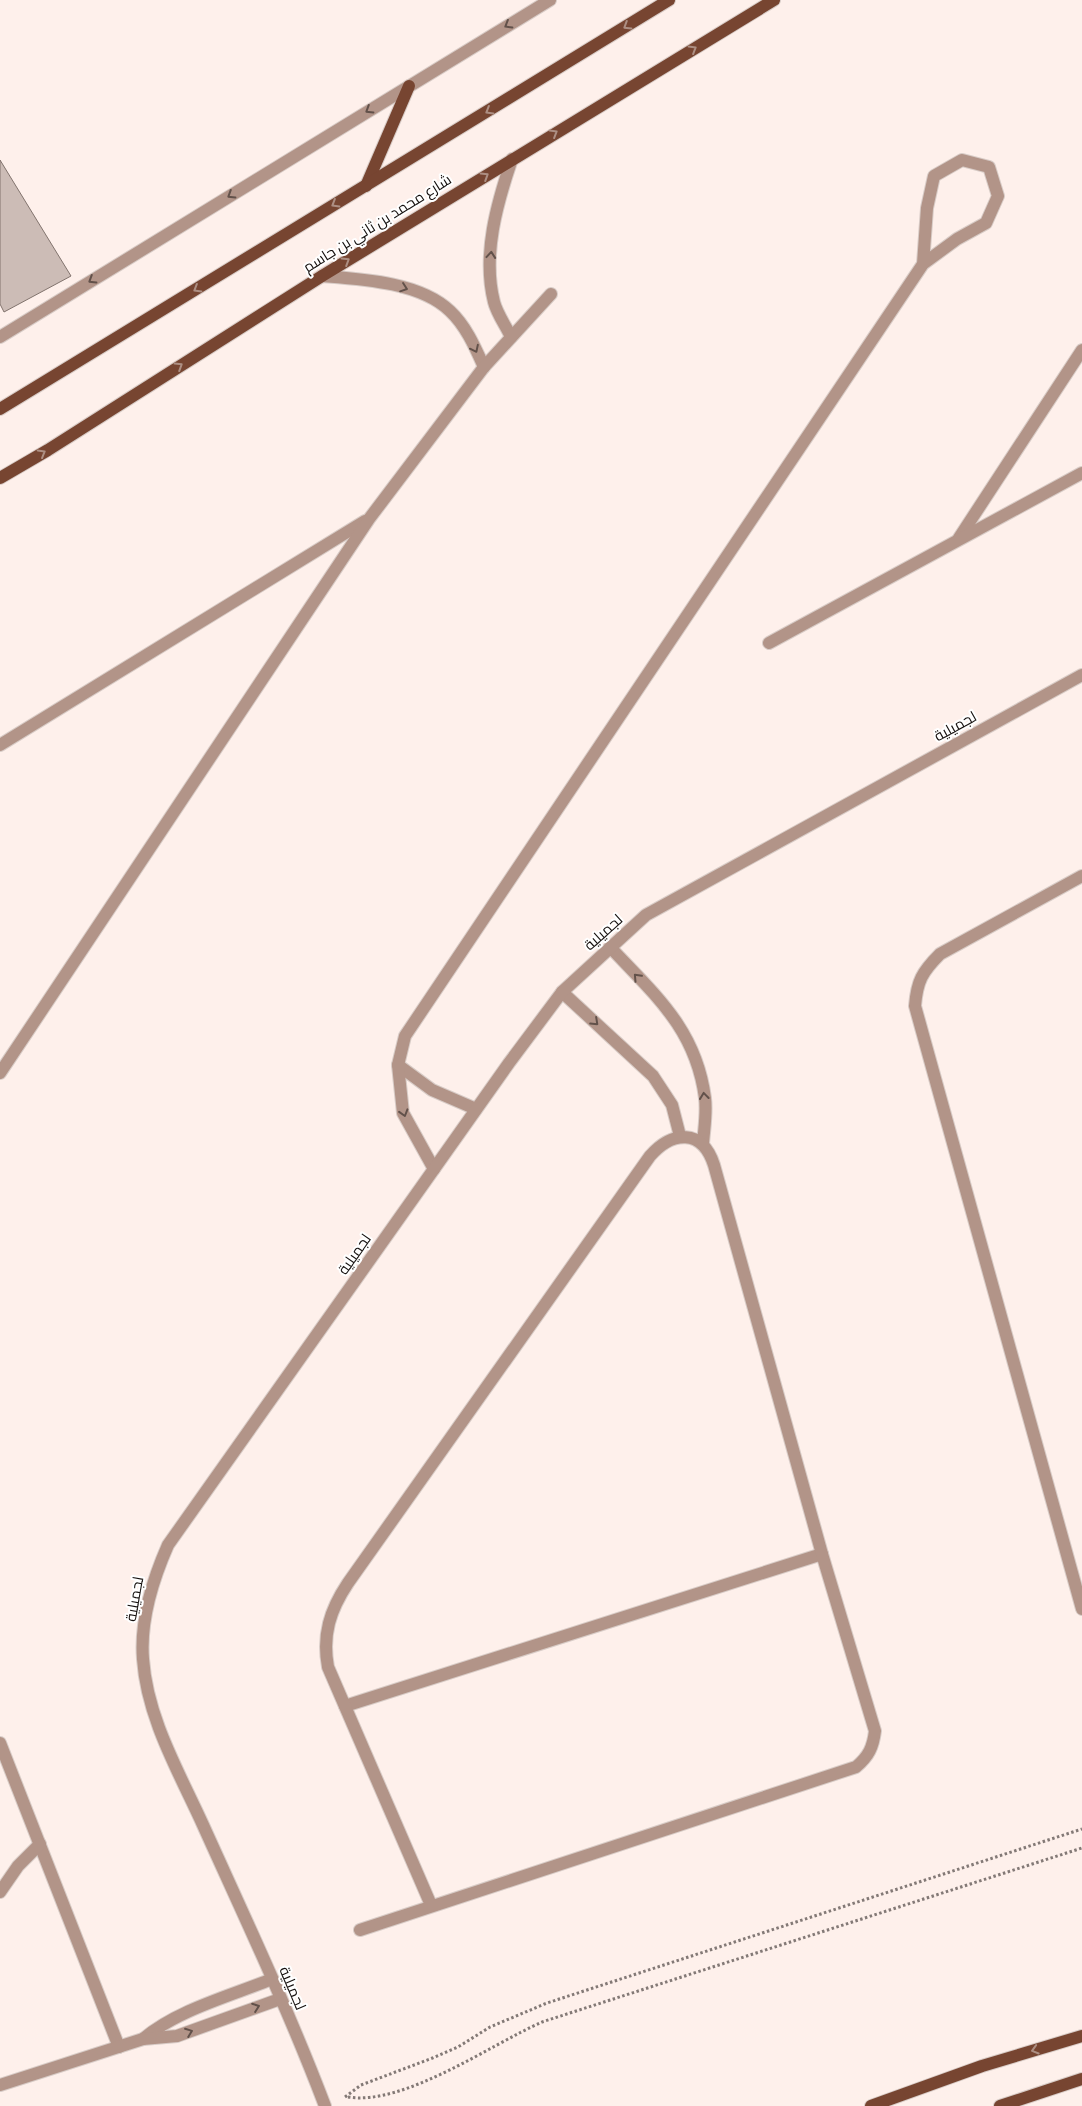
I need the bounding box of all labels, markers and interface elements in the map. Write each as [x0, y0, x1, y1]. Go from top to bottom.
one-way arrow [505, 19, 514, 29]
one-way arrow [624, 19, 633, 29]
one-way arrow [688, 46, 697, 56]
one-way arrow [366, 104, 375, 114]
one-way arrow [485, 104, 494, 114]
one-way arrow [549, 130, 558, 140]
street label: شارع محمد بن ثاني بن جاسم [299, 170, 456, 279]
one-way arrow [479, 172, 488, 182]
one-way arrow [227, 189, 236, 199]
one-way arrow [332, 198, 341, 208]
one-way arrow [485, 250, 496, 258]
one-way arrow [341, 257, 350, 267]
one-way arrow [89, 274, 98, 283]
one-way arrow [400, 282, 408, 292]
one-way arrow [193, 283, 202, 292]
one-way arrow [469, 344, 480, 353]
one-way arrow [174, 363, 183, 373]
one-way arrow [37, 450, 46, 460]
street label: لجميلية [931, 707, 979, 745]
street label: لجميلية [580, 910, 626, 954]
one-way arrow [634, 973, 643, 982]
one-way arrow [589, 1016, 598, 1025]
one-way arrow [699, 1091, 710, 1099]
one-way arrow [399, 1108, 409, 1117]
street label: لجميلية [333, 1230, 375, 1278]
street label: لجميلية [121, 1575, 147, 1623]
street label: لجميلية [275, 1963, 311, 2013]
one-way arrow [251, 2003, 260, 2013]
one-way arrow [184, 2028, 193, 2038]
one-way arrow [1032, 2044, 1040, 2054]

